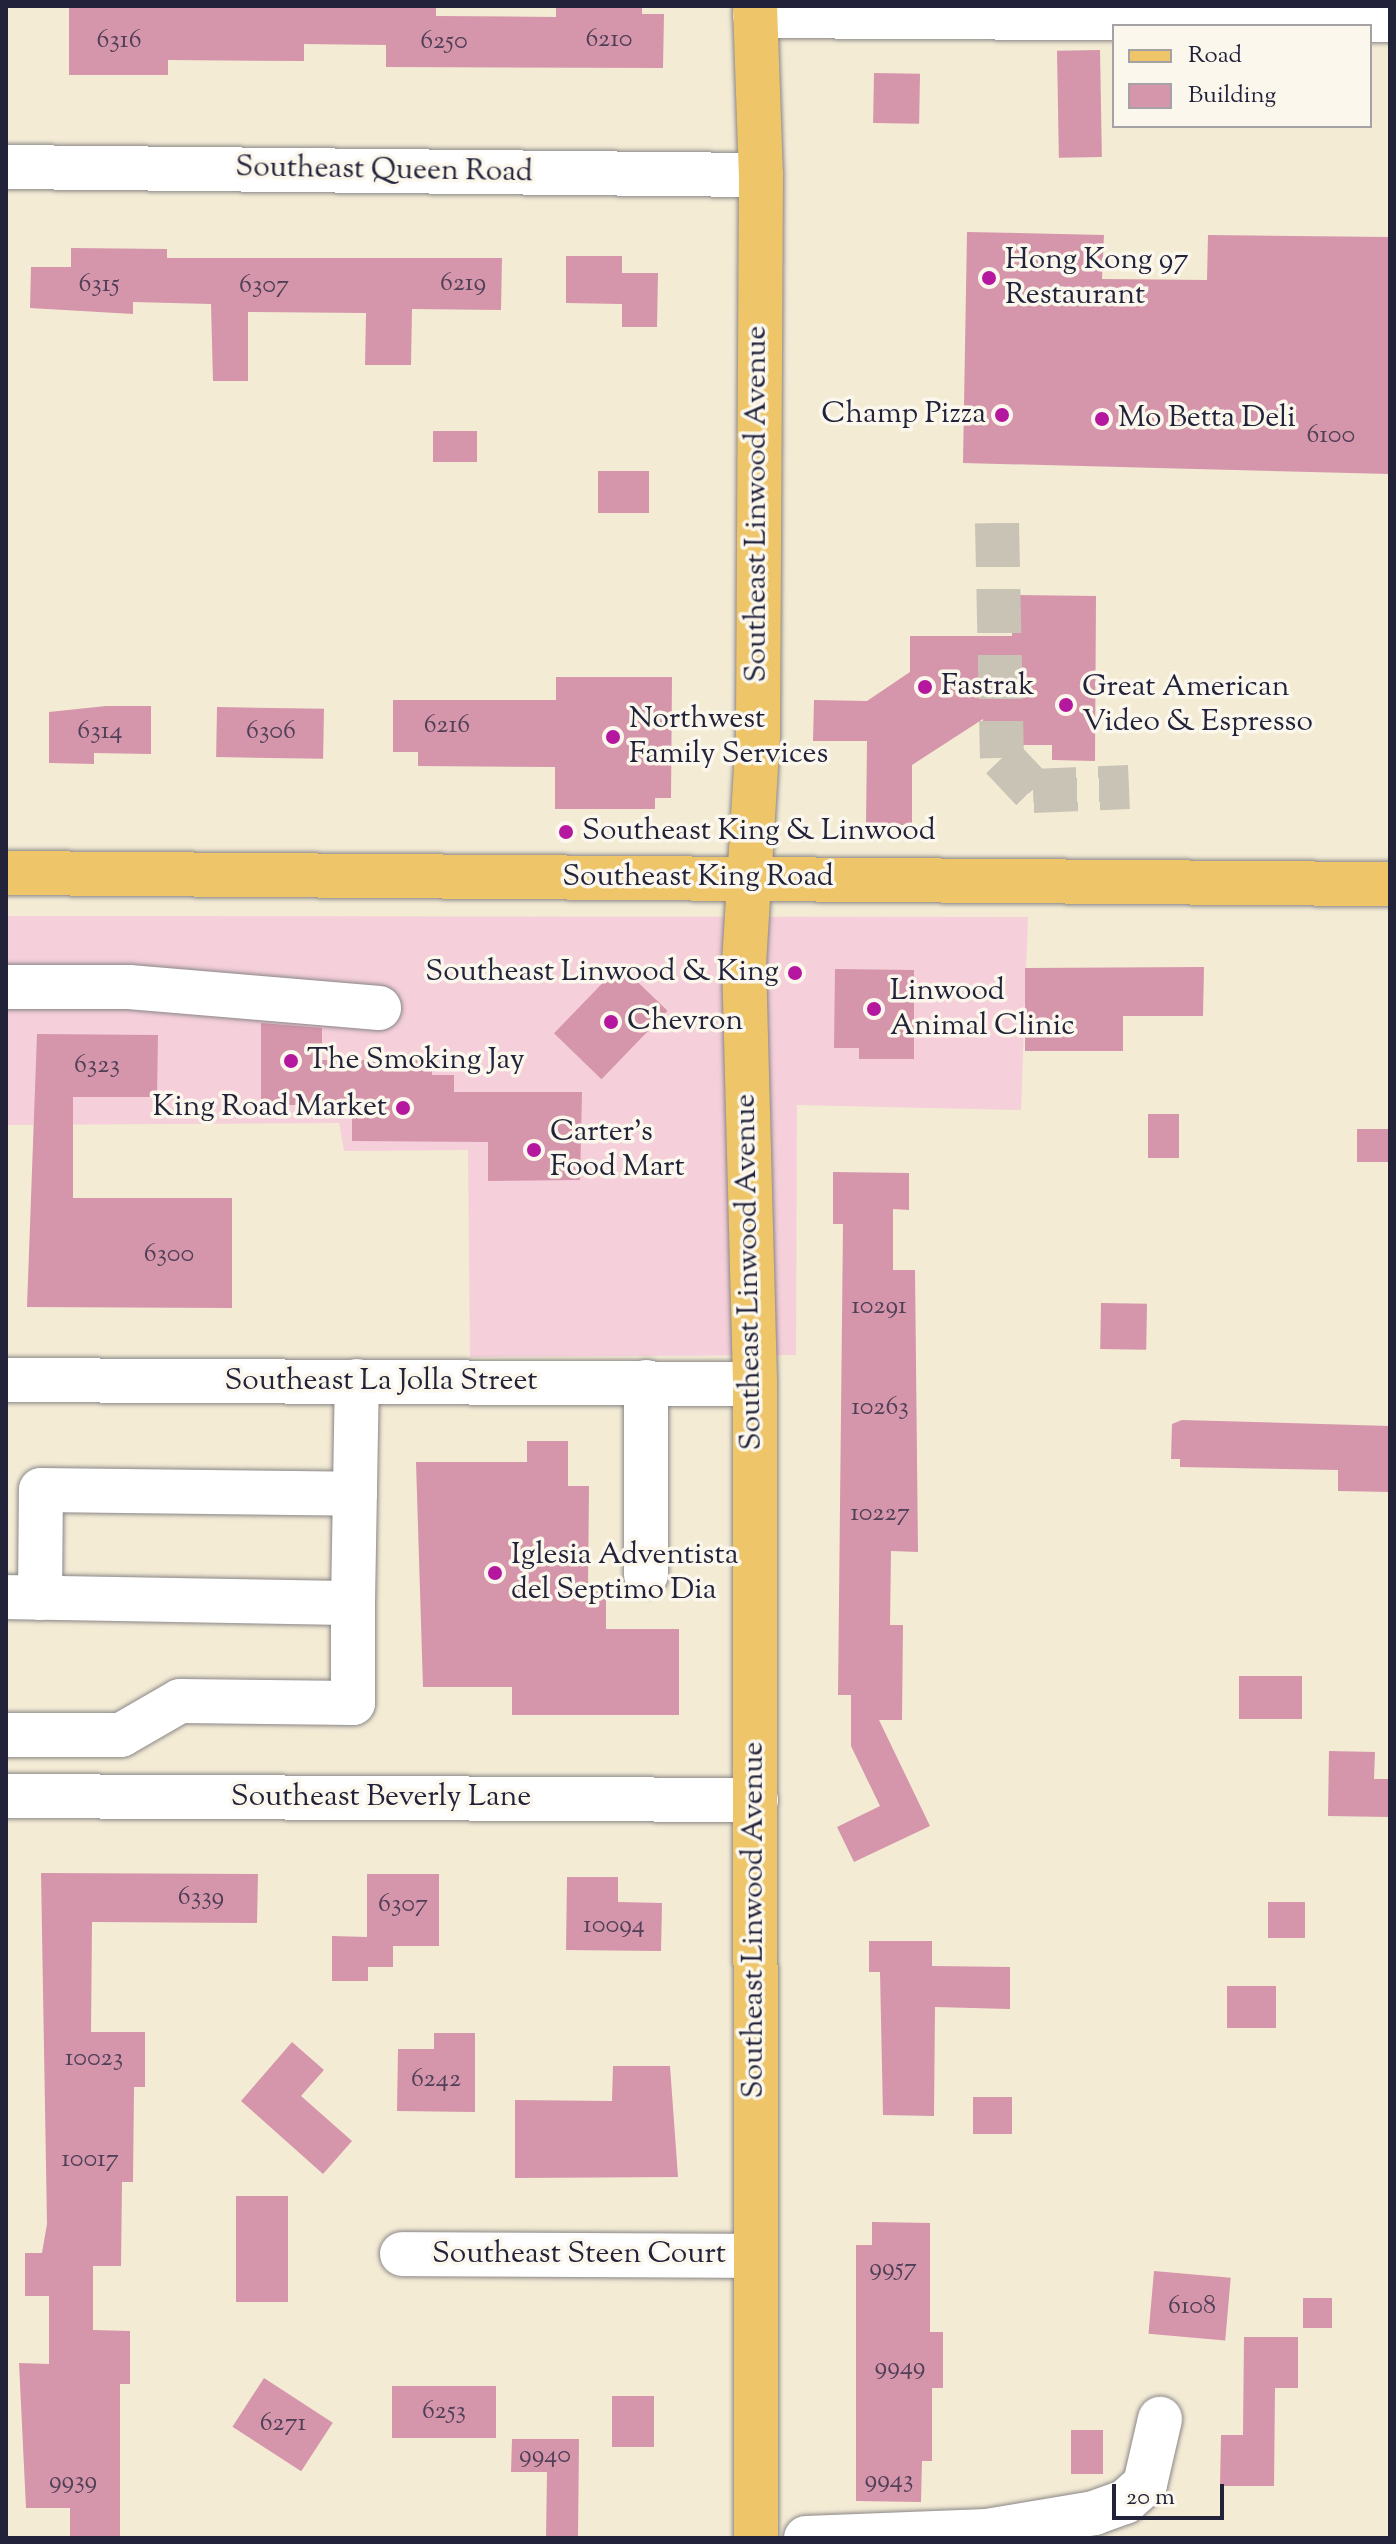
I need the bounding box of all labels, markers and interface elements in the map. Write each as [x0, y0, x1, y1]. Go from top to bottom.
house number: 6210 [585, 24, 633, 56]
legend [1112, 24, 1372, 128]
house number: 6316 [96, 25, 142, 57]
house number: 6250 [420, 26, 468, 58]
text: Road [1188, 39, 1242, 73]
text: Building [1188, 79, 1276, 113]
street label: Southeast Queen Road [235, 150, 533, 192]
place label: Hong Kong 97 Restaurant [1005, 243, 1188, 314]
house number: 6219 [440, 268, 486, 300]
house number: 6315 [78, 269, 120, 301]
marker: Hong Kong 97 Restaurant [980, 269, 998, 287]
house number: 6307 [239, 270, 289, 302]
street label: Southeast Linwood Avenue [740, 326, 776, 682]
place label: Champ Pizza [821, 397, 986, 433]
place label: Mo Betta Deli [1118, 401, 1296, 437]
marker: Champ Pizza [993, 406, 1011, 424]
marker: Mo Betta Deli [1093, 410, 1111, 428]
house number: 6100 [1307, 420, 1355, 452]
place label: Fastrak [941, 669, 1034, 705]
place label: Great American Video & Espresso [1082, 670, 1313, 740]
marker: Fastrak [916, 678, 934, 696]
marker: Great American Video & Espresso [1057, 696, 1075, 714]
place label: Northwest Family Services [629, 702, 828, 772]
house number: 6216 [424, 710, 470, 742]
house number: 6314 [77, 716, 123, 748]
house number: 6306 [246, 716, 296, 748]
marker: Northwest Family Services [604, 728, 622, 746]
place label: Southeast King & Linwood [582, 814, 936, 850]
marker: Southeast King & Linwood [557, 823, 575, 841]
street label: Southeast King Road [562, 860, 834, 896]
place label: Southeast Linwood & King [425, 955, 779, 991]
marker: Southeast Linwood & King [786, 964, 804, 982]
place label: Linwood Animal Clinic [890, 974, 1075, 1044]
marker: Linwood Animal Clinic [865, 1000, 883, 1018]
place label: Chevron [627, 1004, 743, 1040]
marker: Chevron [602, 1013, 620, 1031]
place label: The Smoking Jay [307, 1043, 525, 1079]
house number: 6323 [74, 1050, 120, 1082]
marker: The Smoking Jay [282, 1052, 300, 1070]
place label: King Road Market [153, 1090, 387, 1126]
street label: Southeast Linwood Avenue [729, 1093, 771, 1451]
marker: King Road Market [394, 1099, 412, 1117]
place label: Carter's Food Mart [550, 1115, 685, 1186]
marker: Carter's Food Mart [525, 1141, 543, 1159]
house number: 6300 [144, 1239, 194, 1271]
house number: 10291 [851, 1291, 907, 1323]
street label: Southeast La Jolla Street [224, 1364, 538, 1400]
house number: 10263 [851, 1392, 909, 1424]
house number: 10227 [850, 1498, 910, 1530]
place label: Iglesia Adventista del Septimo Dia [511, 1538, 738, 1608]
marker: Iglesia Adventista del Septimo Dia [486, 1564, 504, 1582]
street label: Southeast Linwood Avenue [737, 1742, 773, 2098]
street label: Southeast Beverly Lane [231, 1780, 531, 1816]
house number: 6339 [178, 1882, 224, 1914]
house number: 6307 [378, 1889, 428, 1921]
house number: 10094 [583, 1910, 645, 1942]
house number: 10023 [65, 2043, 123, 2075]
house number: 6242 [411, 2064, 461, 2096]
house number: 10017 [61, 2144, 119, 2176]
street label: Southeast Steen Court [432, 2237, 726, 2273]
house number: 9957 [869, 2253, 917, 2285]
house number: 6108 [1168, 2291, 1216, 2323]
house number: 9949 [875, 2352, 925, 2384]
house number: 6253 [422, 2396, 466, 2428]
house number: 6271 [260, 2408, 306, 2440]
house number: 9940 [519, 2440, 571, 2472]
house number: 9943 [865, 2465, 913, 2497]
house number: 9939 [49, 2466, 97, 2498]
scale bar [1116, 2468, 1228, 2518]
text: 20 m [1126, 2481, 1175, 2515]

